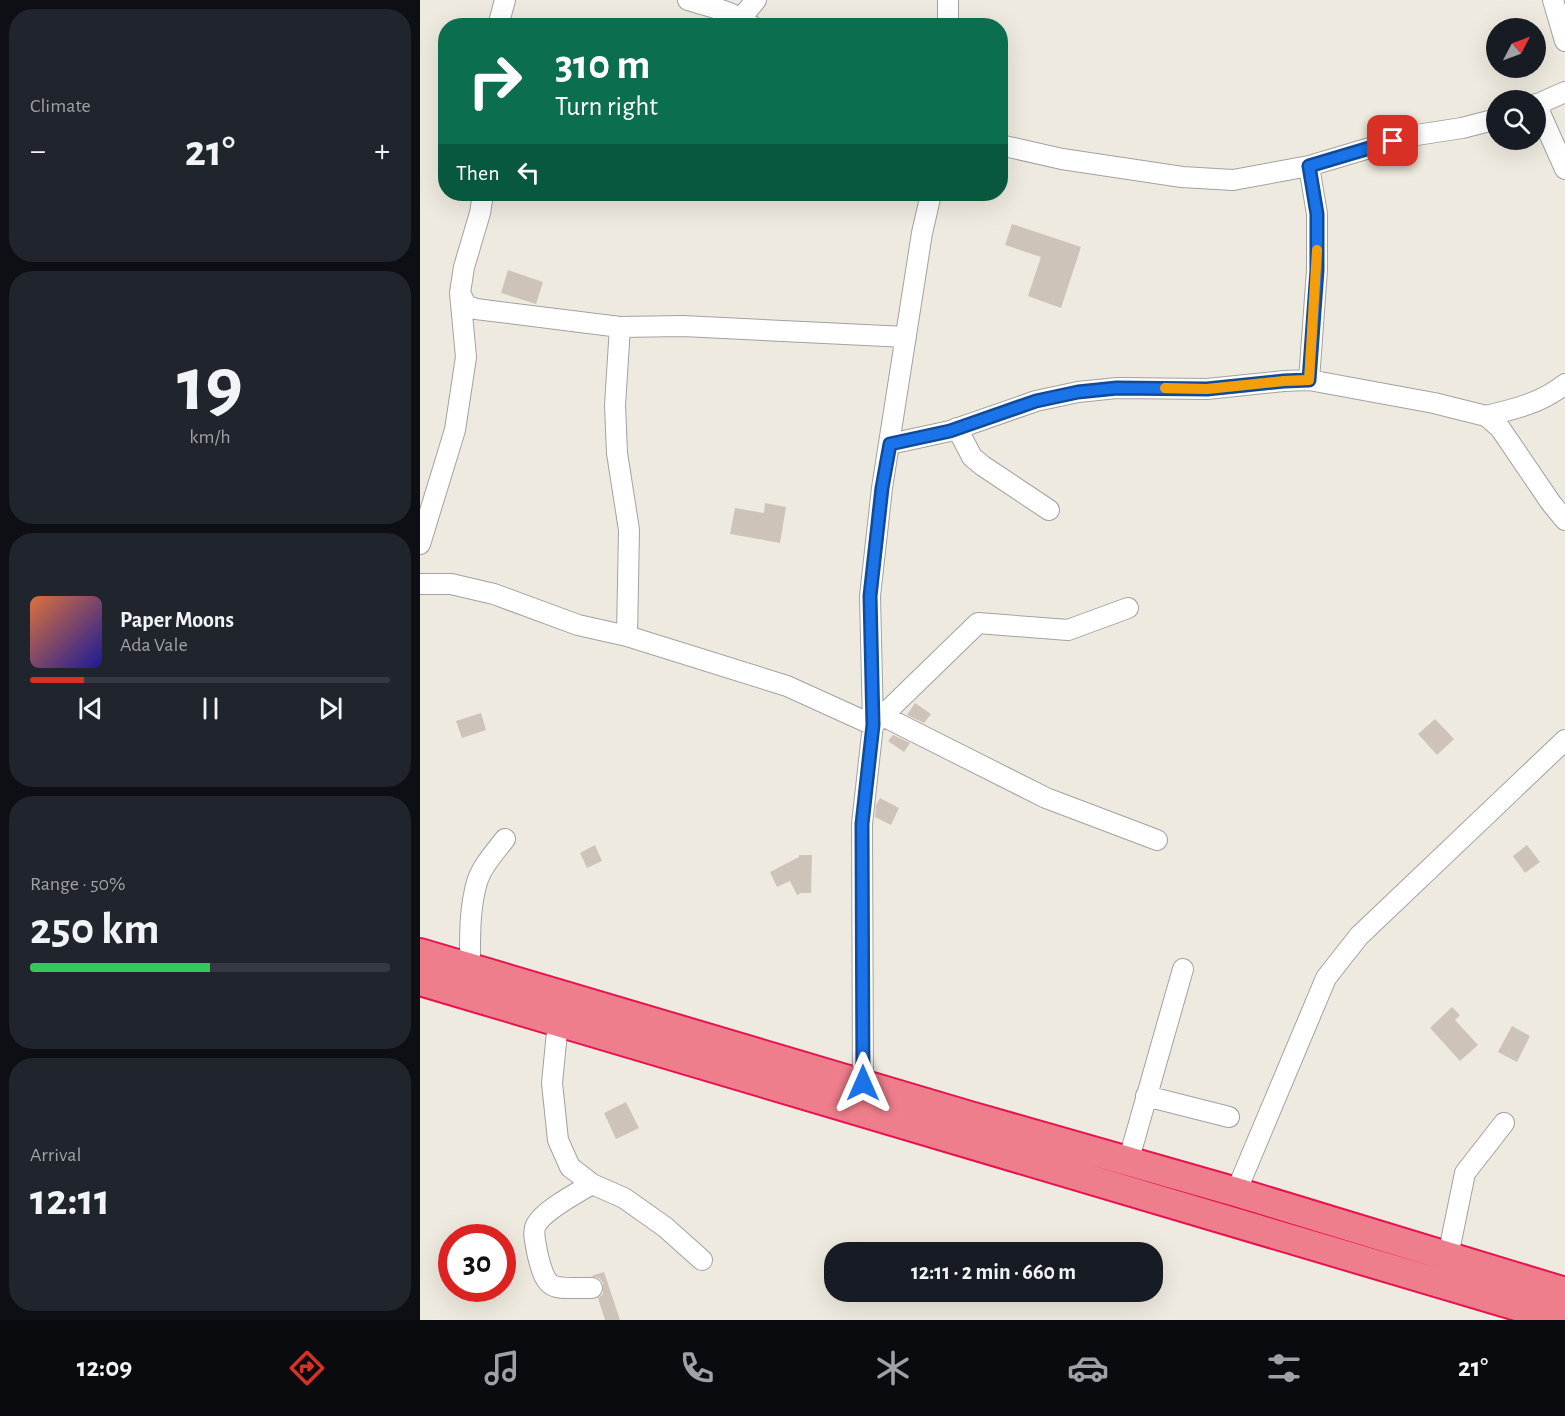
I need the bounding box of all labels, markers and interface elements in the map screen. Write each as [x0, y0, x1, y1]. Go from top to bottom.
north arrow [1486, 18, 1546, 78]
map controls [1486, 18, 1546, 150]
icon: right [456, 42, 534, 120]
text: 310 m [555, 44, 650, 86]
button: search [1486, 90, 1546, 150]
text: Turn right [555, 93, 658, 120]
text: Climate [30, 96, 91, 116]
pin [1367, 115, 1418, 166]
icon: arrive [1376, 124, 1409, 157]
text: 21° [185, 129, 235, 174]
text: − [30, 135, 46, 168]
text: + [374, 135, 390, 168]
icon: left [512, 156, 545, 189]
text: Then [456, 162, 500, 184]
text: 19 [177, 347, 243, 425]
text: km/h [189, 427, 231, 447]
text: Paper Moons [120, 609, 234, 631]
text: Ada Vale [120, 635, 188, 655]
icon: previous [74, 692, 107, 725]
icon: pause [194, 692, 227, 725]
icon: next [314, 692, 347, 725]
text: Range · 50% [30, 874, 126, 894]
text: 250 km [30, 907, 159, 952]
position arrow [831, 1051, 895, 1115]
text: Arrival [30, 1145, 81, 1165]
text: 12:11 [30, 1178, 110, 1223]
speed limit sign: 30 [438, 1224, 516, 1302]
text: 12:11 · 2 min · 660 m [911, 1261, 1076, 1283]
icon: directions [286, 1347, 328, 1389]
icon: music [481, 1347, 523, 1389]
icon: phone [676, 1347, 718, 1389]
icon: climate [872, 1347, 914, 1389]
icon: car [1067, 1347, 1109, 1389]
icon: filters [1263, 1347, 1305, 1389]
text: 12:09 [77, 1354, 132, 1381]
text: 21° [1458, 1354, 1488, 1381]

